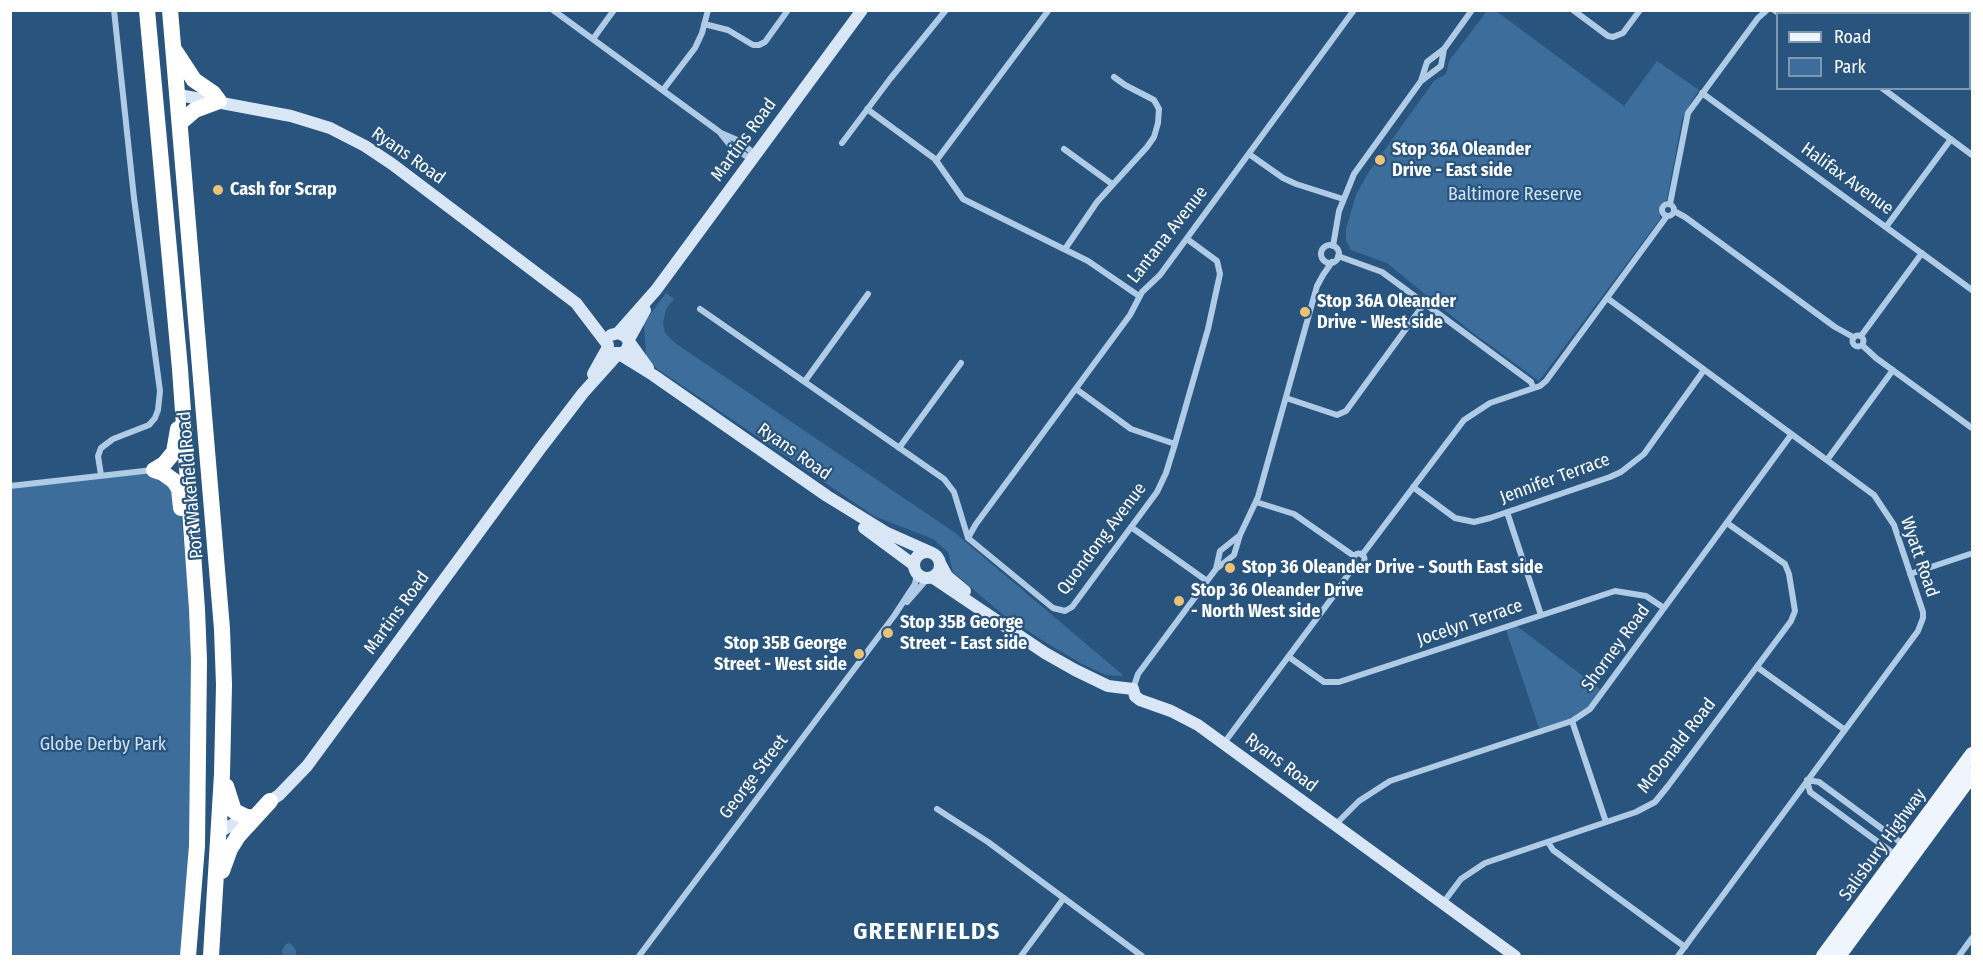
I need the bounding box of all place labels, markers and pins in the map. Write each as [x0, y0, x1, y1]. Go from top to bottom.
place label: Stop 36A Oleander Drive - East side [1392, 139, 1531, 182]
marker: Stop 36A Oleander Drive - East side [1373, 153, 1387, 167]
place label: Cash for Scrap [230, 179, 337, 201]
marker: Cash for Scrap [211, 183, 225, 197]
place label: Stop 36A Oleander Drive - West side [1317, 291, 1456, 334]
marker: Stop 36A Oleander Drive - West side [1298, 305, 1312, 319]
place label: Stop 36 Oleander Drive - South East side [1242, 557, 1543, 579]
marker: Stop 36 Oleander Drive - South East side [1223, 561, 1237, 575]
place label: Stop 36 Oleander Drive - North West side [1191, 580, 1363, 622]
marker: Stop 36 Oleander Drive - North West side [1172, 594, 1186, 608]
place label: Stop 35B George Street - East side [900, 612, 1027, 654]
marker: Stop 35B George Street - East side [881, 626, 895, 640]
place label: Stop 35B George Street - West side [714, 633, 847, 676]
marker: Stop 35B George Street - West side [852, 647, 866, 661]

